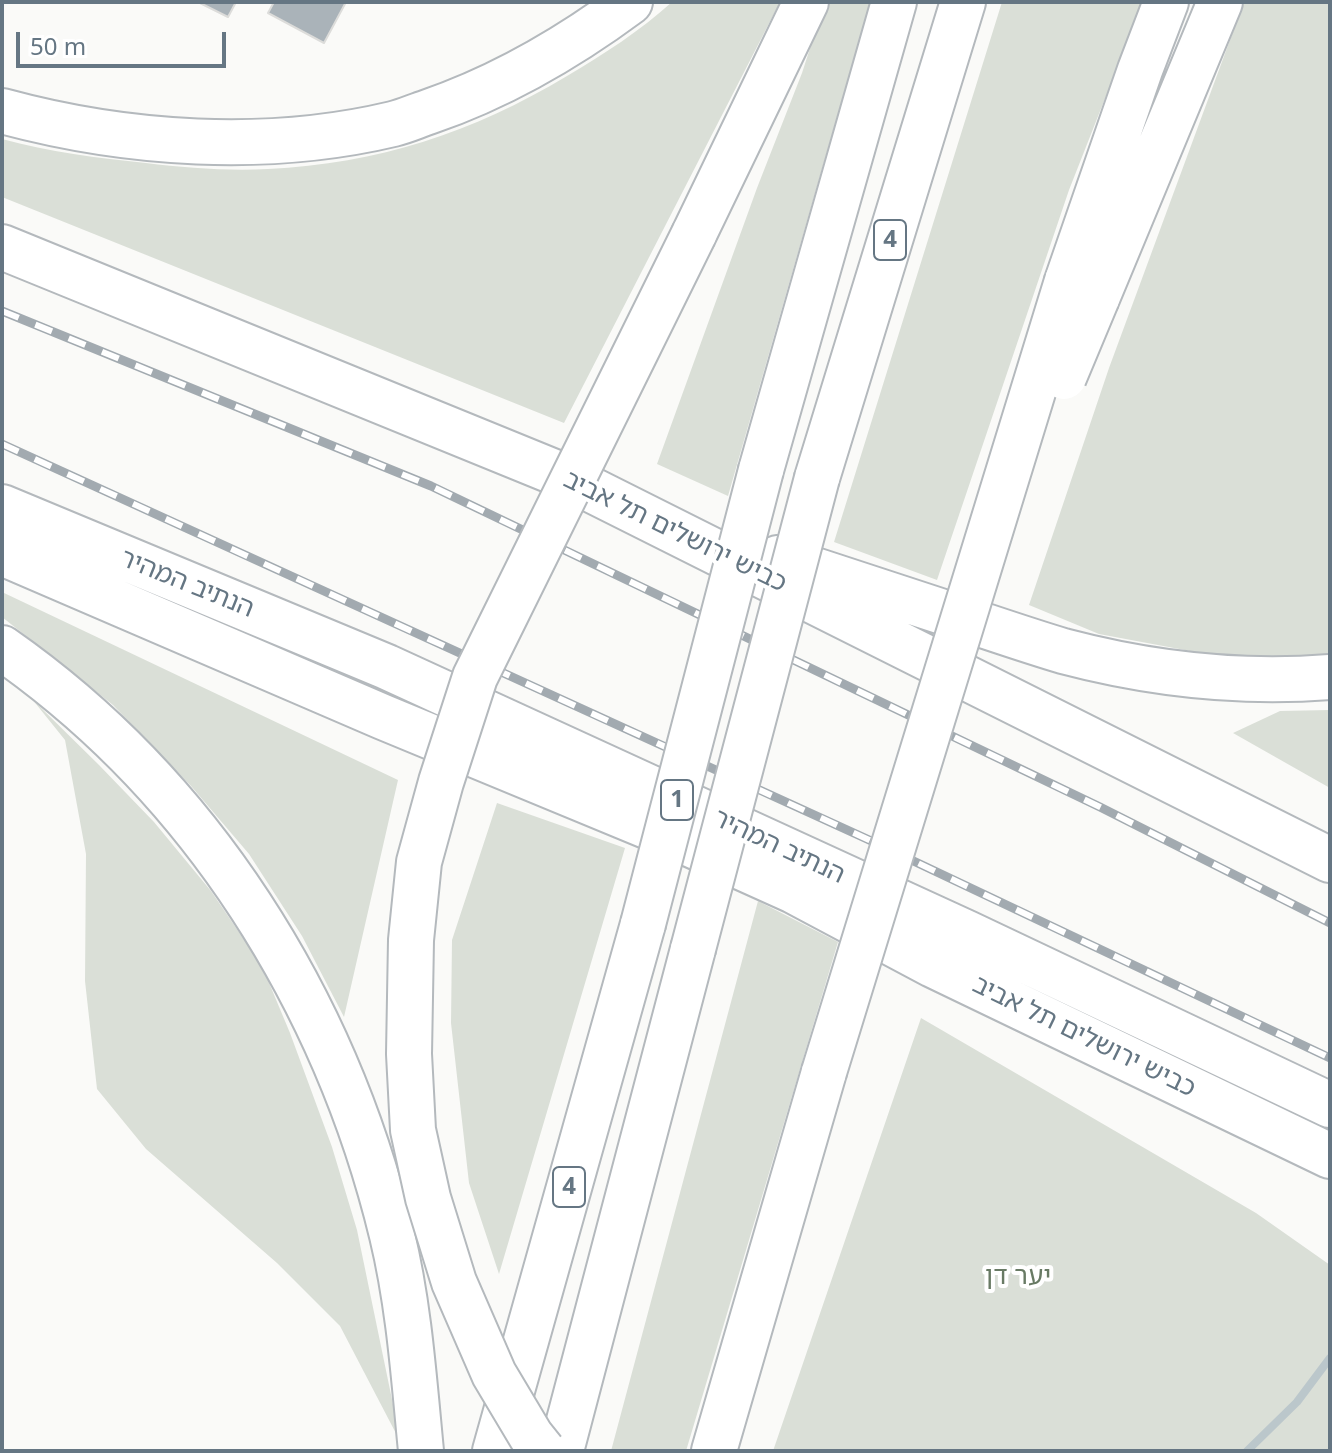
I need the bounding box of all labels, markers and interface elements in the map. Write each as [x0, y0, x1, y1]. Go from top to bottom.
scale bar [20, 16, 230, 66]
text: 50 m [30, 29, 86, 62]
road number: 4 [874, 220, 906, 260]
street label: כביש ירושלים תל אביב [558, 464, 792, 600]
street label: הנתיב המהיר [115, 543, 259, 625]
road number: 1 [661, 780, 693, 820]
street label: הנתיב המהיר [708, 803, 850, 891]
street label: כביש ירושלים תל אביב [967, 969, 1201, 1105]
road number: 4 [553, 1167, 585, 1207]
park label: יער דן [985, 1261, 1051, 1293]

